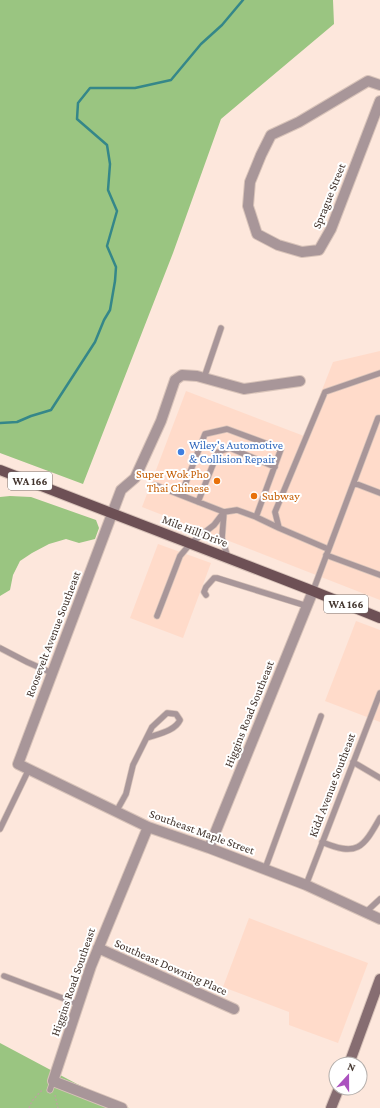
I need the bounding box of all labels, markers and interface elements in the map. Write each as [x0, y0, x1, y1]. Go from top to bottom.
street label: Sprague Street [310, 160, 349, 231]
place label: Wiley's Automotive & Collision Repair [189, 438, 283, 466]
marker: Wiley's Automotive & Collision Repair [176, 447, 186, 457]
place label: Super Wok Pho Thai Chinese [136, 467, 209, 495]
road number: WA 166 [8, 472, 52, 490]
marker: Super Wok Pho Thai Chinese [212, 476, 222, 486]
place label: Subway [262, 489, 300, 503]
marker: Subway [249, 491, 259, 501]
street label: Mile Hill Drive [160, 512, 230, 550]
street label: Roosevelt Avenue Southeast [22, 568, 84, 699]
road number: WA 166 [324, 595, 368, 613]
street label: Higgins Road Southeast [221, 658, 277, 769]
street label: Kidd Avenue Southeast [306, 730, 359, 839]
street label: Southeast Maple Street [148, 806, 257, 858]
street label: Higgins Road Southeast [48, 925, 98, 1038]
street label: Southeast Downing Place [112, 936, 230, 998]
north arrow [328, 1056, 368, 1096]
text: N [346, 1060, 358, 1074]

